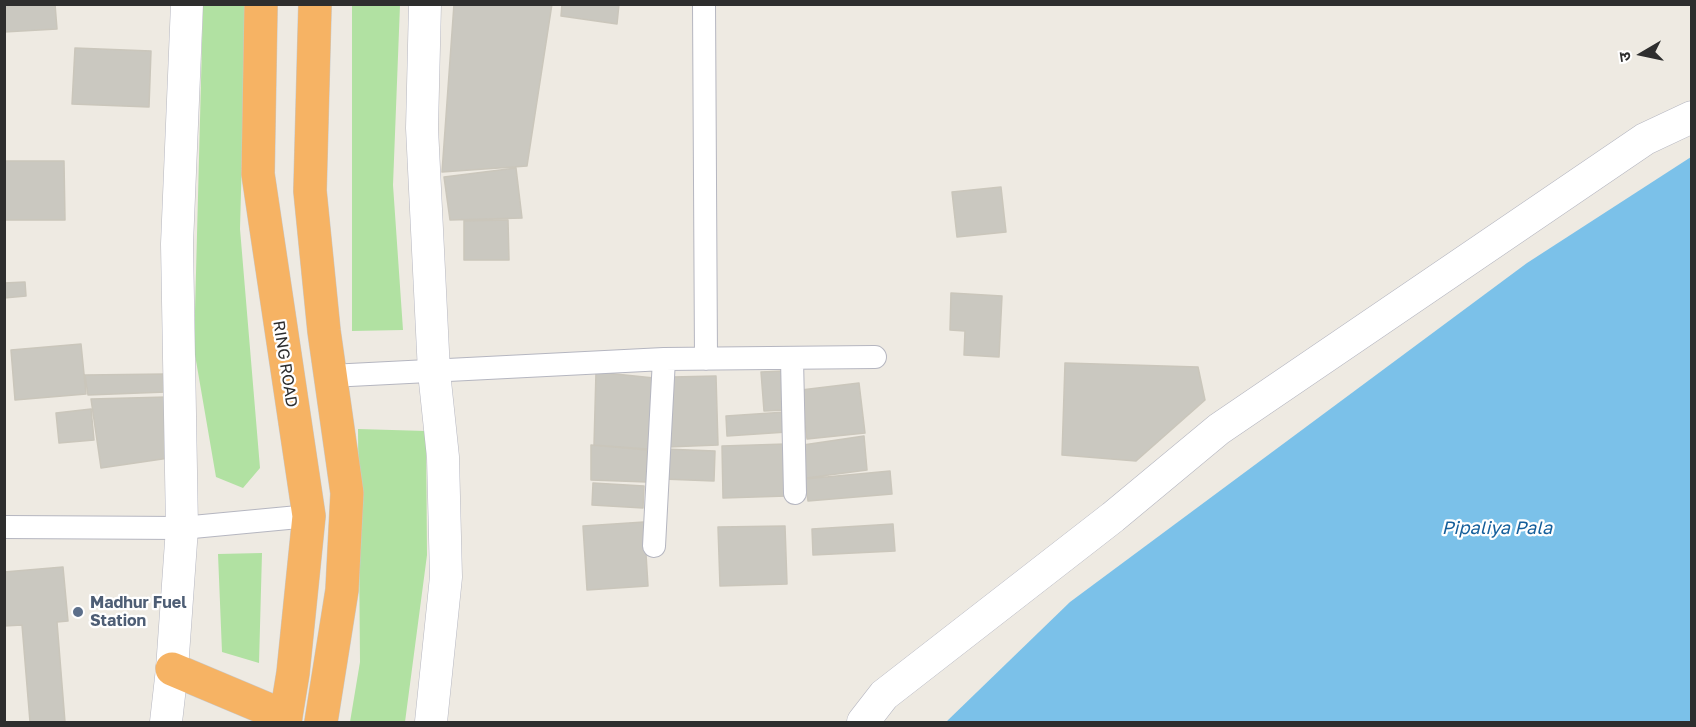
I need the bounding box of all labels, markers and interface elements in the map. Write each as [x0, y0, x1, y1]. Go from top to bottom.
north arrow [1612, 24, 1672, 84]
text: उ [1614, 51, 1635, 63]
street label: RING ROAD [269, 319, 301, 409]
water label: Pipaliya Pala [1442, 517, 1552, 539]
place label: Madhur Fuel Station [90, 593, 187, 631]
marker: Madhur Fuel Station [71, 605, 85, 619]

